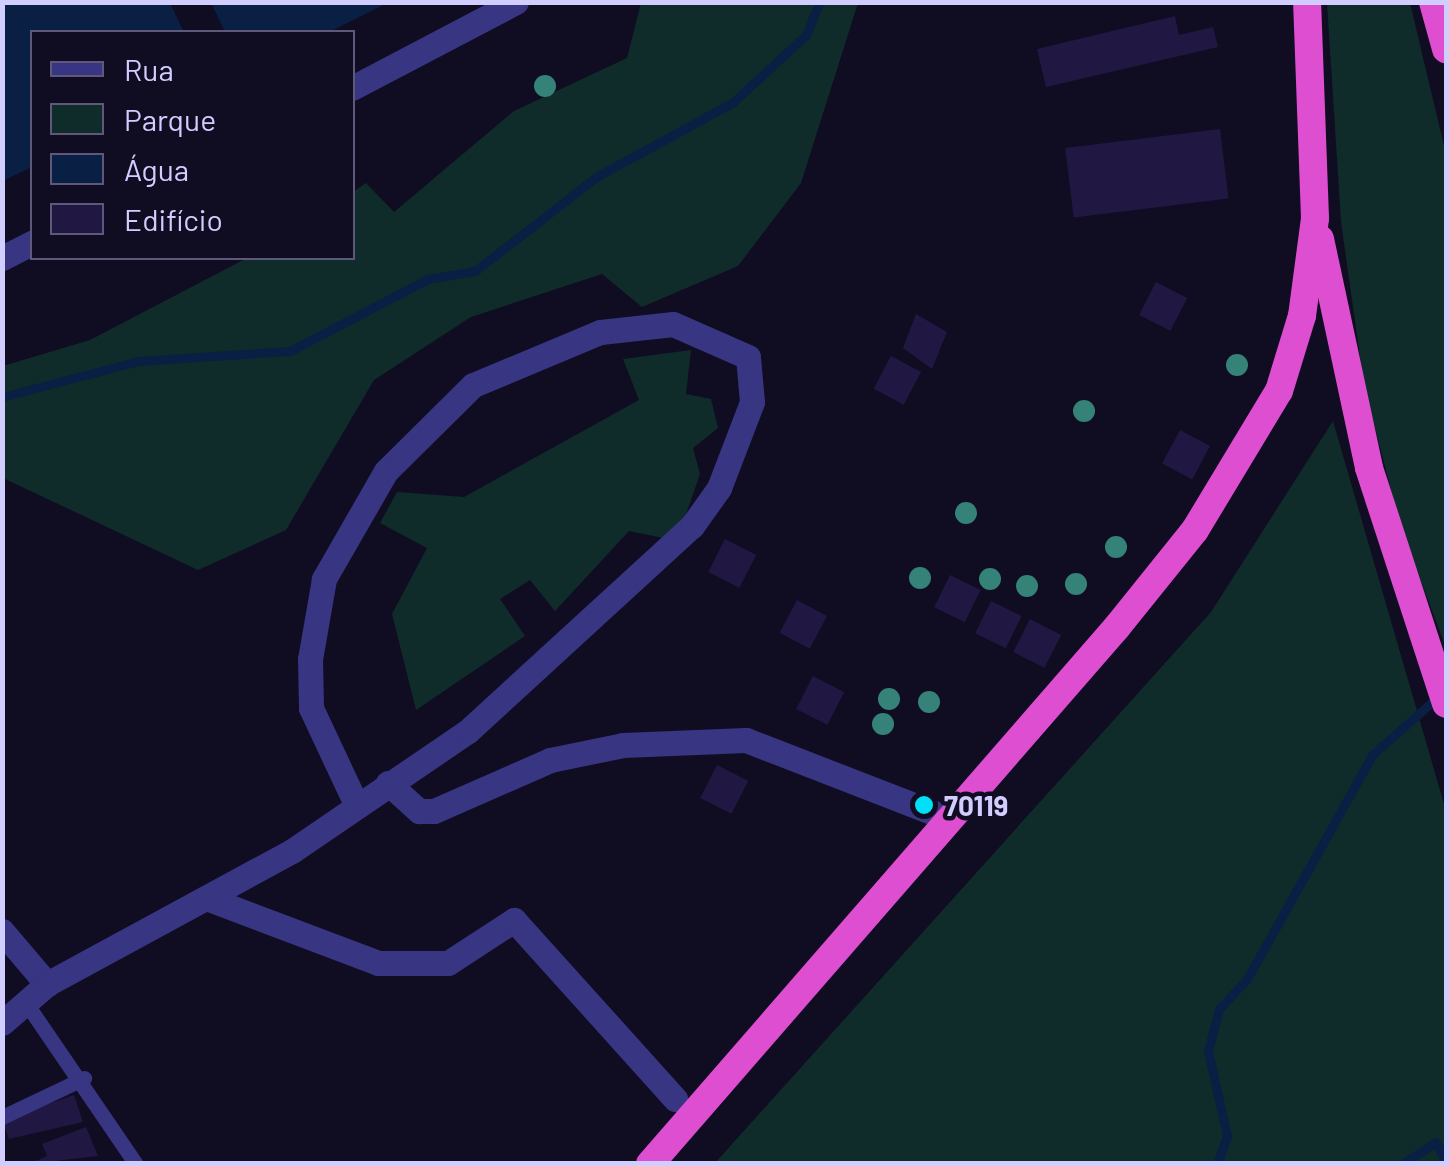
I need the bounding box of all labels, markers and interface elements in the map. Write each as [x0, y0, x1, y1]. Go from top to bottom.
legend [30, 30, 355, 260]
text: Rua [124, 51, 174, 87]
text: Parque [124, 101, 216, 137]
text: Água [124, 151, 189, 187]
text: Edifício [124, 201, 223, 237]
place label: 70119 [944, 788, 1008, 822]
marker: 70119 [913, 794, 935, 816]

